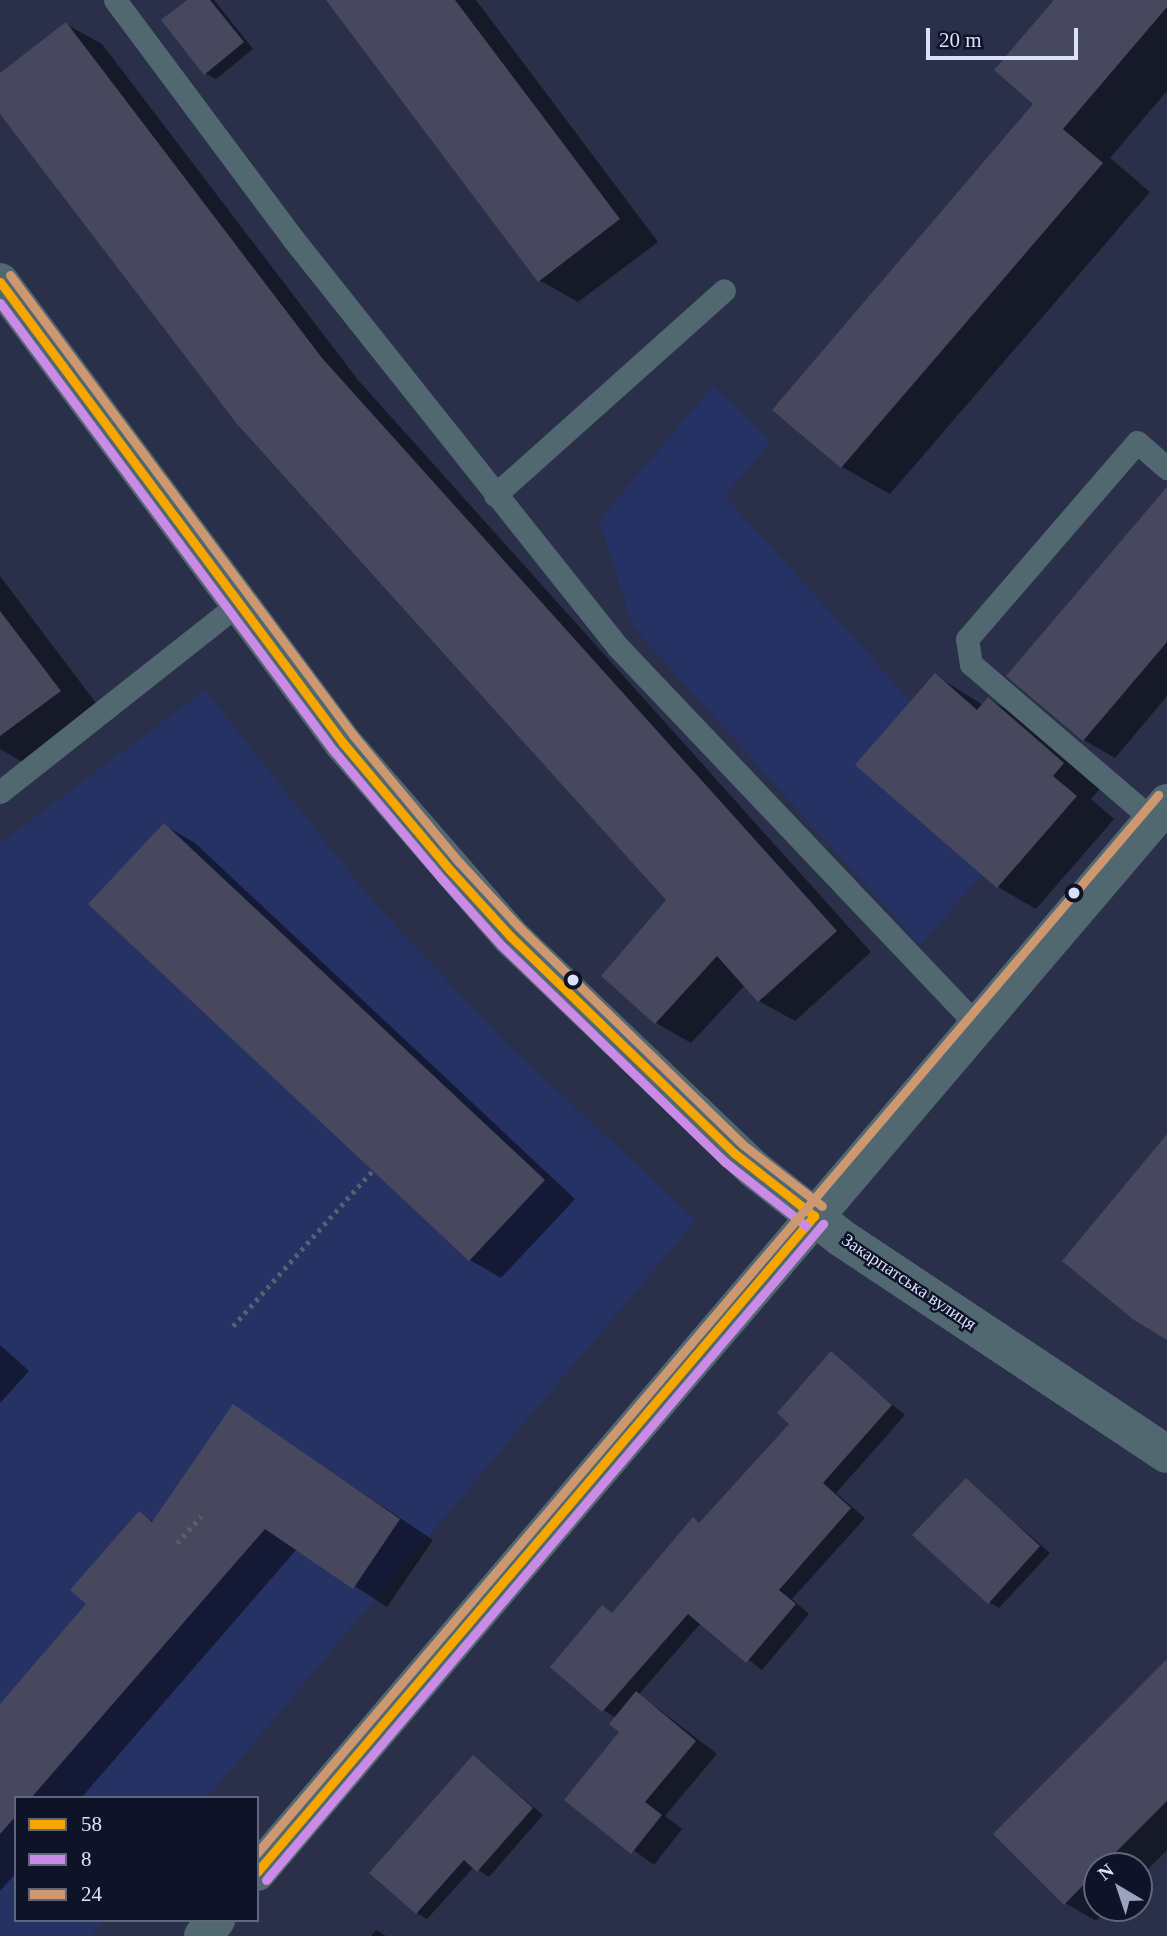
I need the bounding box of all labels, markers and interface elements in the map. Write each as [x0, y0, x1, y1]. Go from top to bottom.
scale bar [929, 14, 1081, 58]
text: 20 m [939, 28, 982, 52]
unlabelled marker [1067, 886, 1081, 900]
unlabelled marker [566, 973, 580, 987]
street label: Закарпатська вулиця [838, 1229, 980, 1335]
legend [14, 1796, 259, 1922]
text: 58 [81, 1812, 102, 1836]
text: 8 [81, 1847, 92, 1871]
north arrow [1083, 1852, 1153, 1922]
text: N [1094, 1859, 1118, 1884]
text: 24 [81, 1882, 102, 1906]

